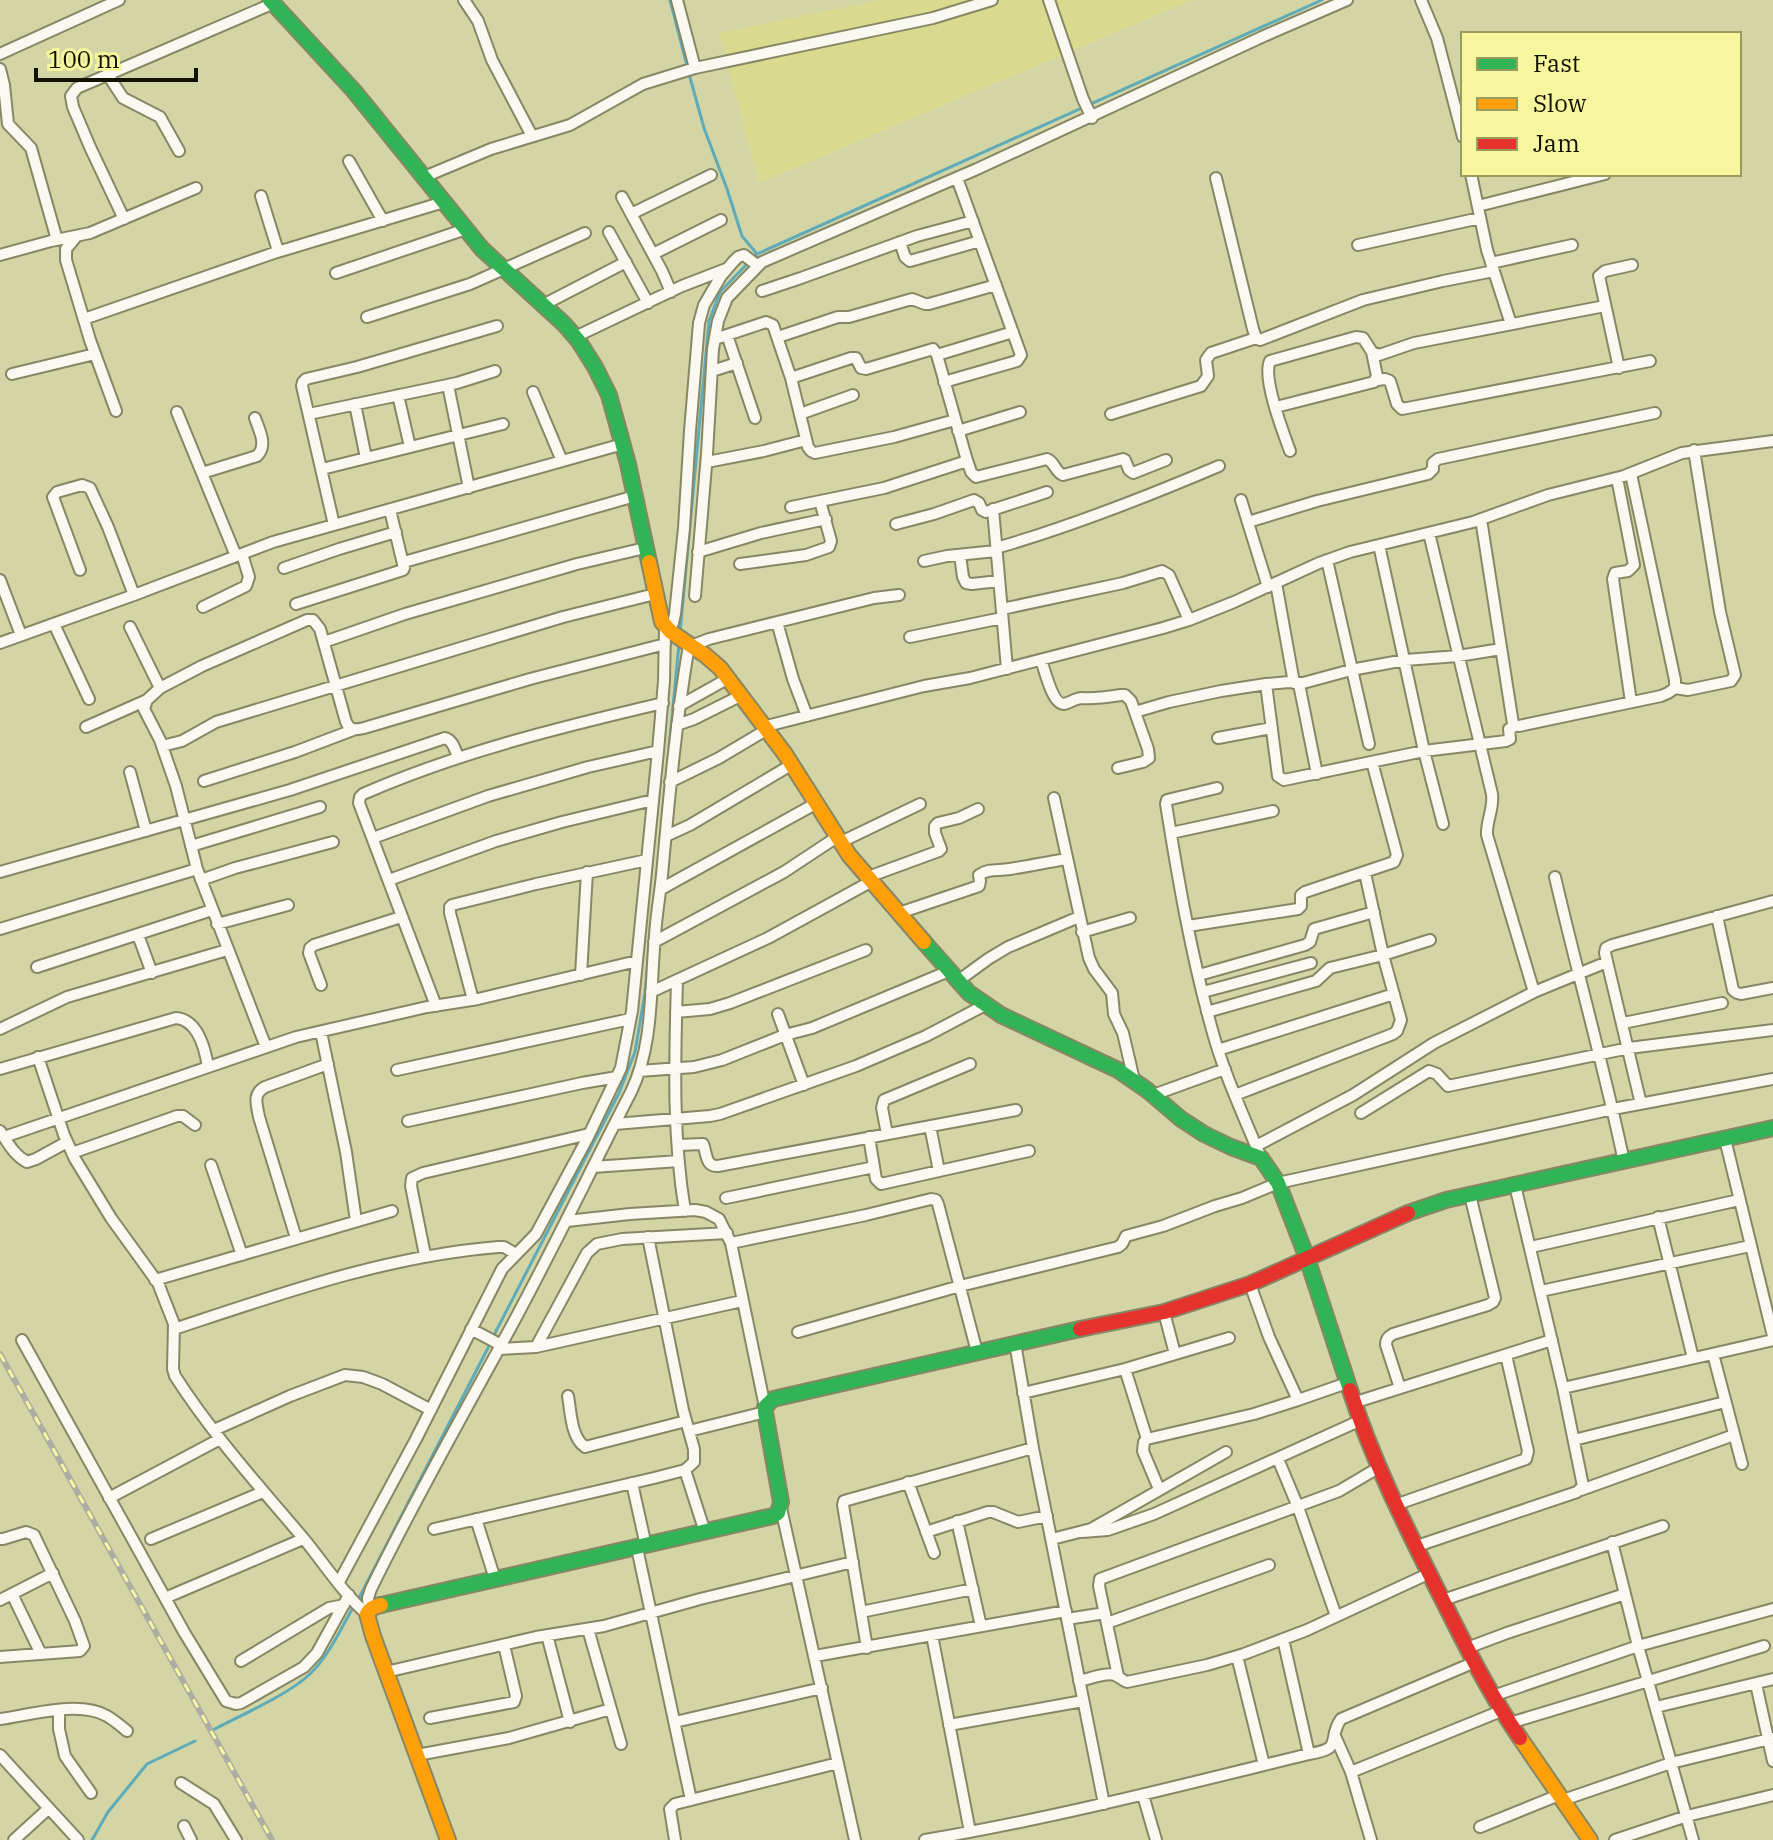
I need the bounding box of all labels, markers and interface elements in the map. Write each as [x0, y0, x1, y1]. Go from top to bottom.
scale bar [36, 32, 196, 82]
legend [1461, 32, 1741, 176]
text: 100 m [48, 43, 120, 75]
text: Fast [1533, 47, 1580, 79]
text: Slow [1533, 87, 1587, 119]
text: Jam [1533, 127, 1580, 159]

